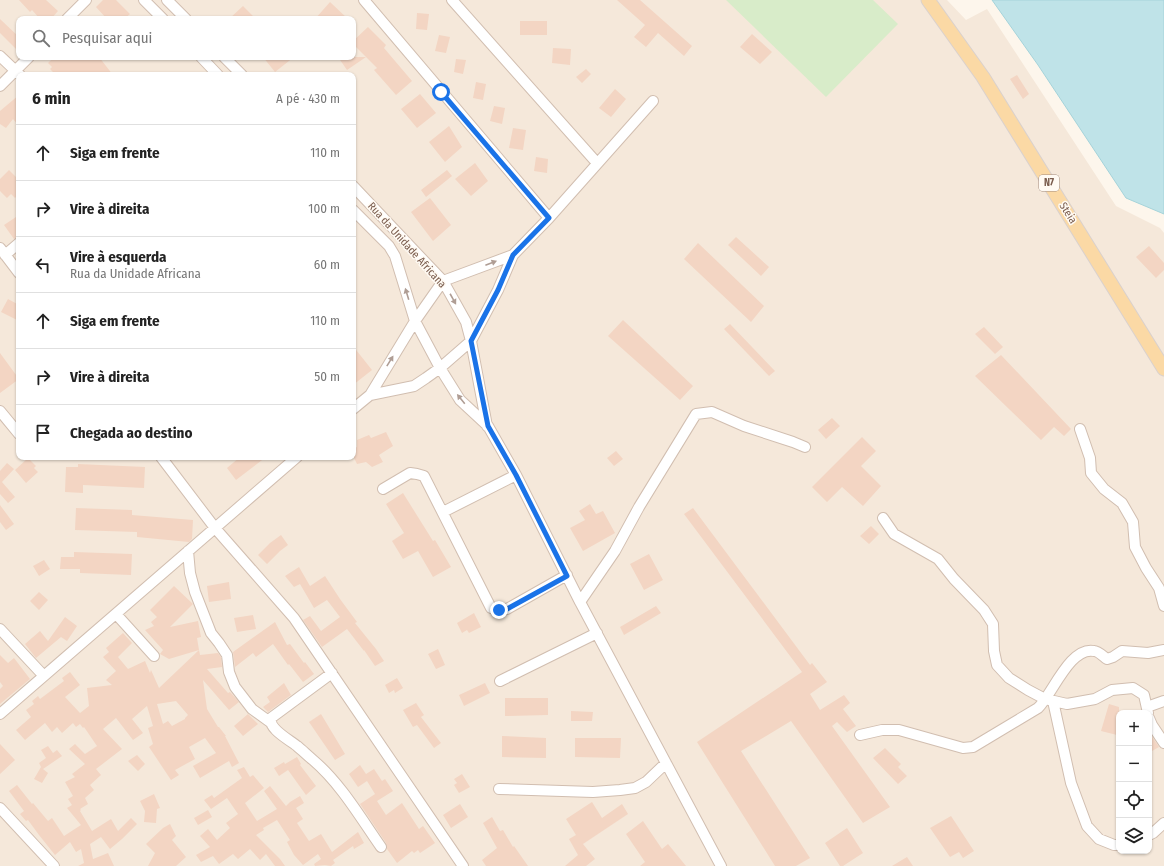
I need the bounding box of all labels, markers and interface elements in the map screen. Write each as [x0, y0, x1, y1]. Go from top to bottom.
search box [16, 16, 356, 60]
icon: search [30, 27, 52, 49]
text: Pesquisar aqui [62, 29, 152, 47]
route start [432, 83, 450, 101]
text: 6 min [32, 88, 71, 109]
text: A pé · 430 m [276, 91, 340, 106]
icon: ahead [32, 142, 54, 164]
text: Siga em frente [70, 144, 160, 162]
text: 110 m [310, 145, 340, 160]
road number: N7 [1039, 175, 1059, 191]
icon: right [32, 198, 54, 220]
street label: Rua da Unidade Africana [365, 199, 449, 291]
text: Vire à direita [70, 200, 149, 218]
street label: Steia [1057, 200, 1079, 226]
text: 100 m [308, 201, 340, 216]
text: Vire à esquerda [70, 248, 167, 266]
icon: left [32, 254, 54, 276]
text: 60 m [314, 257, 340, 272]
one-way arrow [486, 260, 498, 266]
text: Rua da Unidade Africana [70, 266, 201, 281]
one-way arrow [404, 288, 410, 300]
one-way arrow [450, 293, 456, 305]
icon: ahead [32, 310, 54, 332]
text: Siga em frente [70, 312, 160, 330]
text: 110 m [310, 313, 340, 328]
one-way arrow [386, 356, 394, 367]
icon: right [32, 366, 54, 388]
text: Vire à direita [70, 368, 149, 386]
text: 50 m [314, 369, 340, 384]
one-way arrow [457, 394, 466, 405]
icon: arrive [32, 422, 54, 444]
text: Chegada ao destino [70, 424, 192, 442]
route end [490, 601, 508, 619]
map controls [1116, 710, 1152, 854]
button: + [1116, 710, 1152, 746]
button: − [1116, 746, 1152, 782]
button: locate [1116, 782, 1152, 818]
button: layers [1116, 818, 1152, 854]

